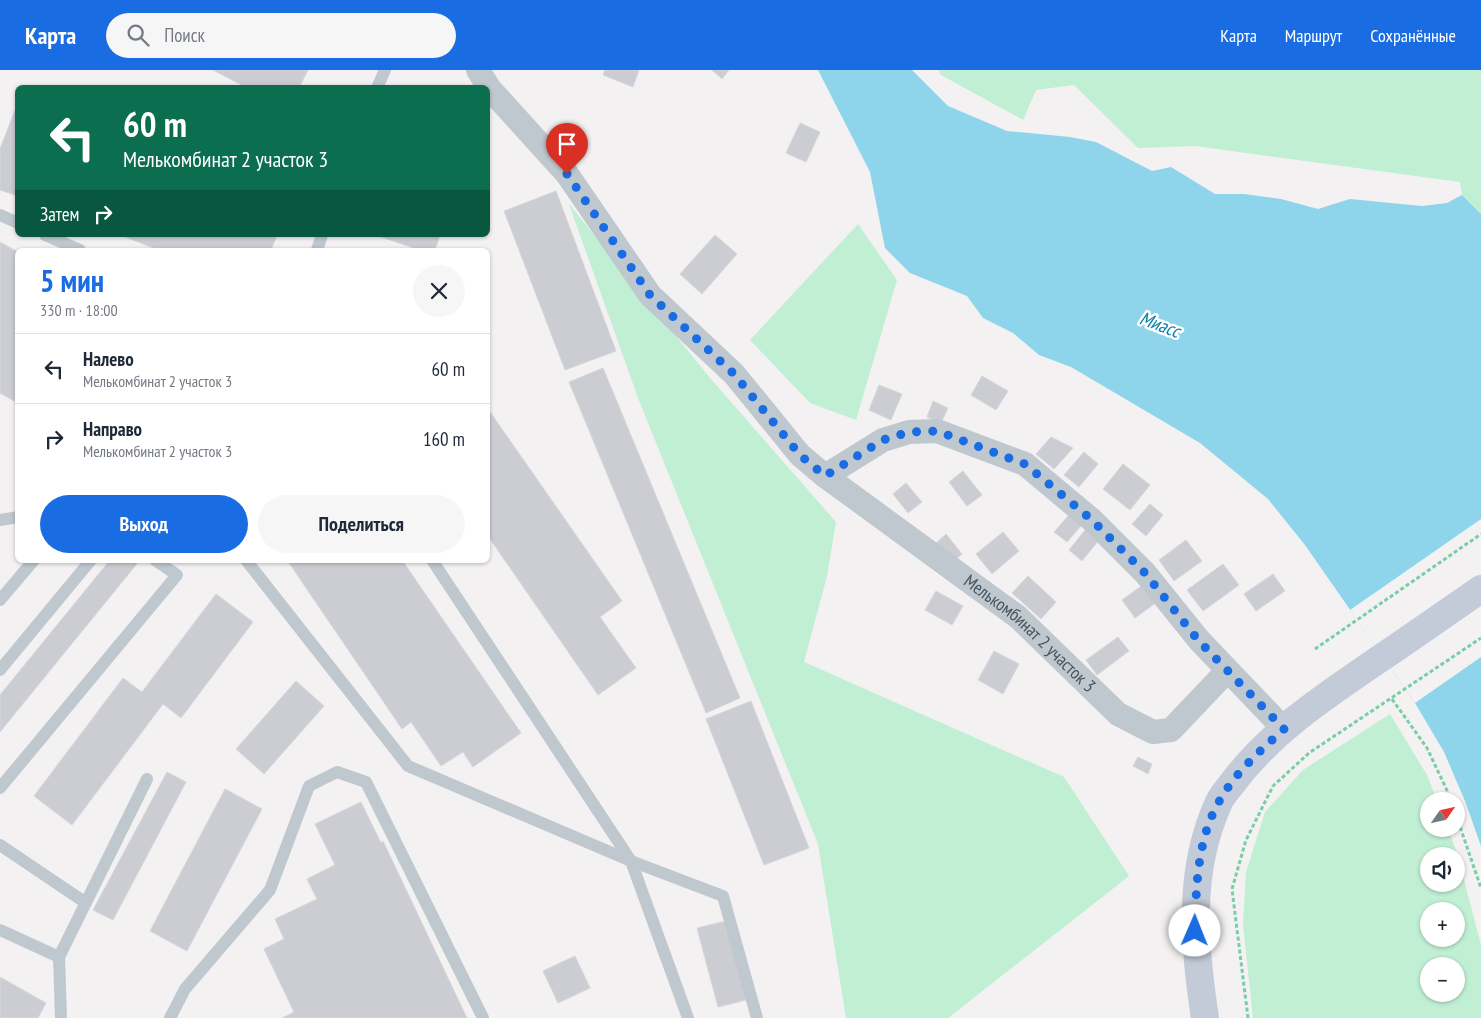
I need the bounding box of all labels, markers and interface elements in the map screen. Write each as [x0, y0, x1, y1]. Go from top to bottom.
search box [106, 13, 456, 58]
text: Карта [25, 20, 76, 51]
icon: search [124, 21, 152, 49]
text: Поиск [164, 23, 205, 47]
text: Карта [1220, 24, 1257, 47]
text: Маршрут [1285, 24, 1342, 47]
text: Сохранённые [1370, 24, 1456, 47]
text: 60 m [123, 101, 187, 147]
icon: left [40, 105, 105, 170]
pin [546, 123, 588, 174]
icon: arrive [553, 130, 581, 158]
text: Мелькомбинат 2 участок 3 [123, 145, 328, 173]
icon: right [89, 200, 117, 228]
text: Затем [40, 202, 79, 226]
text: 5 мин [40, 261, 104, 300]
button: close [413, 265, 465, 317]
text: 330 m · 18:00 [40, 300, 118, 320]
water label: Миасс [1136, 305, 1186, 343]
text: Налево [83, 347, 134, 371]
icon: left [40, 355, 68, 383]
text: 60 m [432, 357, 465, 381]
text: Мелькомбинат 2 участок 3 [83, 371, 232, 391]
text: Направо [83, 417, 142, 441]
icon: right [40, 425, 68, 453]
text: 160 m [423, 427, 465, 451]
text: Мелькомбинат 2 участок 3 [83, 441, 232, 461]
button: Выход [40, 495, 248, 553]
button: Поделиться [258, 495, 465, 553]
street label: Мелькомбинат 2 участок 3 [959, 569, 1101, 697]
north arrow [1420, 792, 1465, 838]
map controls [1420, 792, 1465, 1002]
button: sound [1420, 847, 1465, 892]
button: + [1420, 902, 1465, 947]
position arrow [1168, 904, 1220, 956]
button: − [1420, 957, 1465, 1002]

